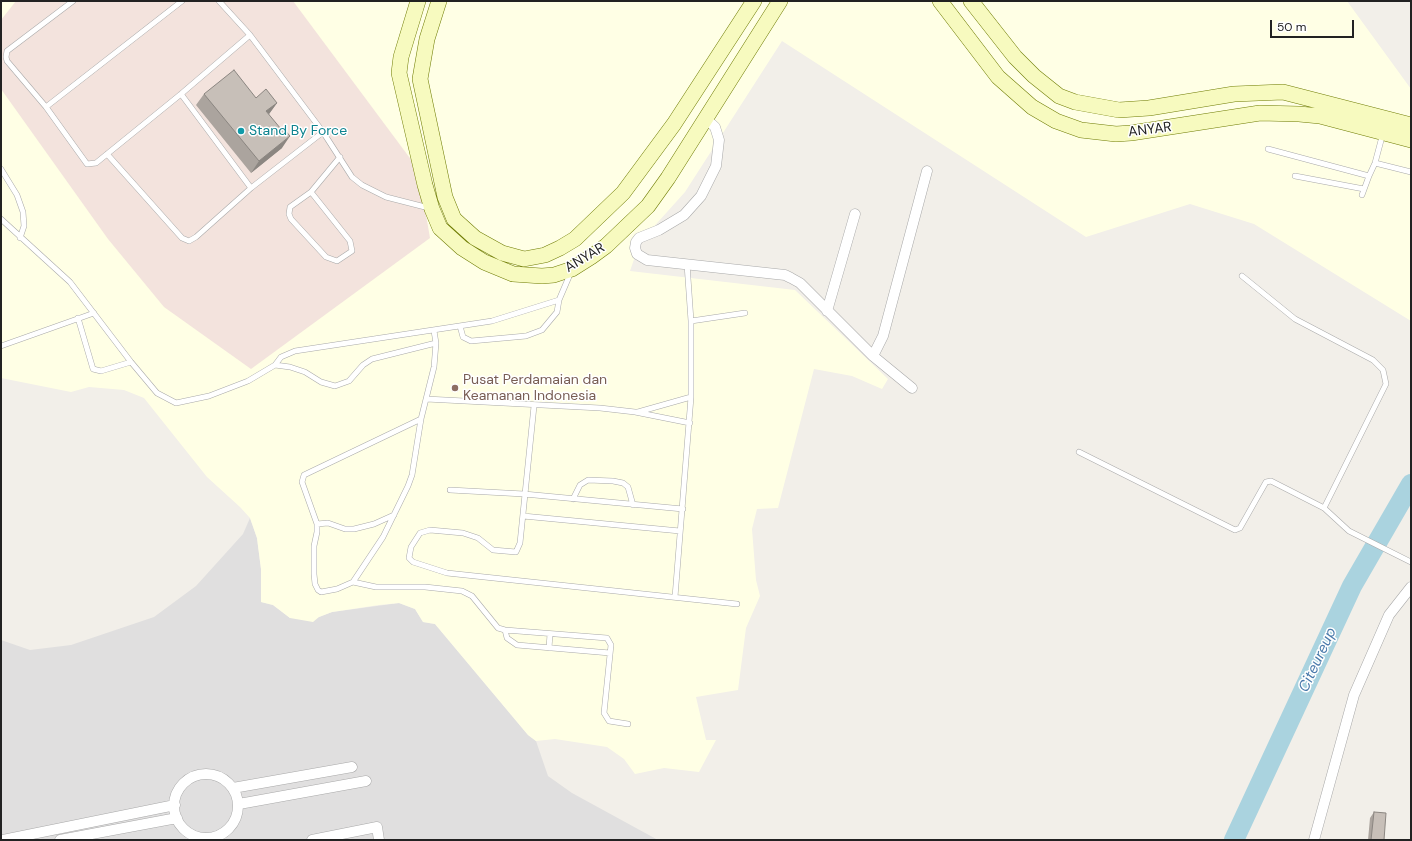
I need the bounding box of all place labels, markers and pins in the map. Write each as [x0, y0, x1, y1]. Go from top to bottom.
place label: Stand By Force [249, 123, 347, 139]
marker: Stand By Force [236, 126, 246, 136]
place label: Pusat Perdamaian dan Keamanan Indonesia [463, 372, 607, 404]
marker: Pusat Perdamaian dan Keamanan Indonesia [450, 383, 460, 393]

